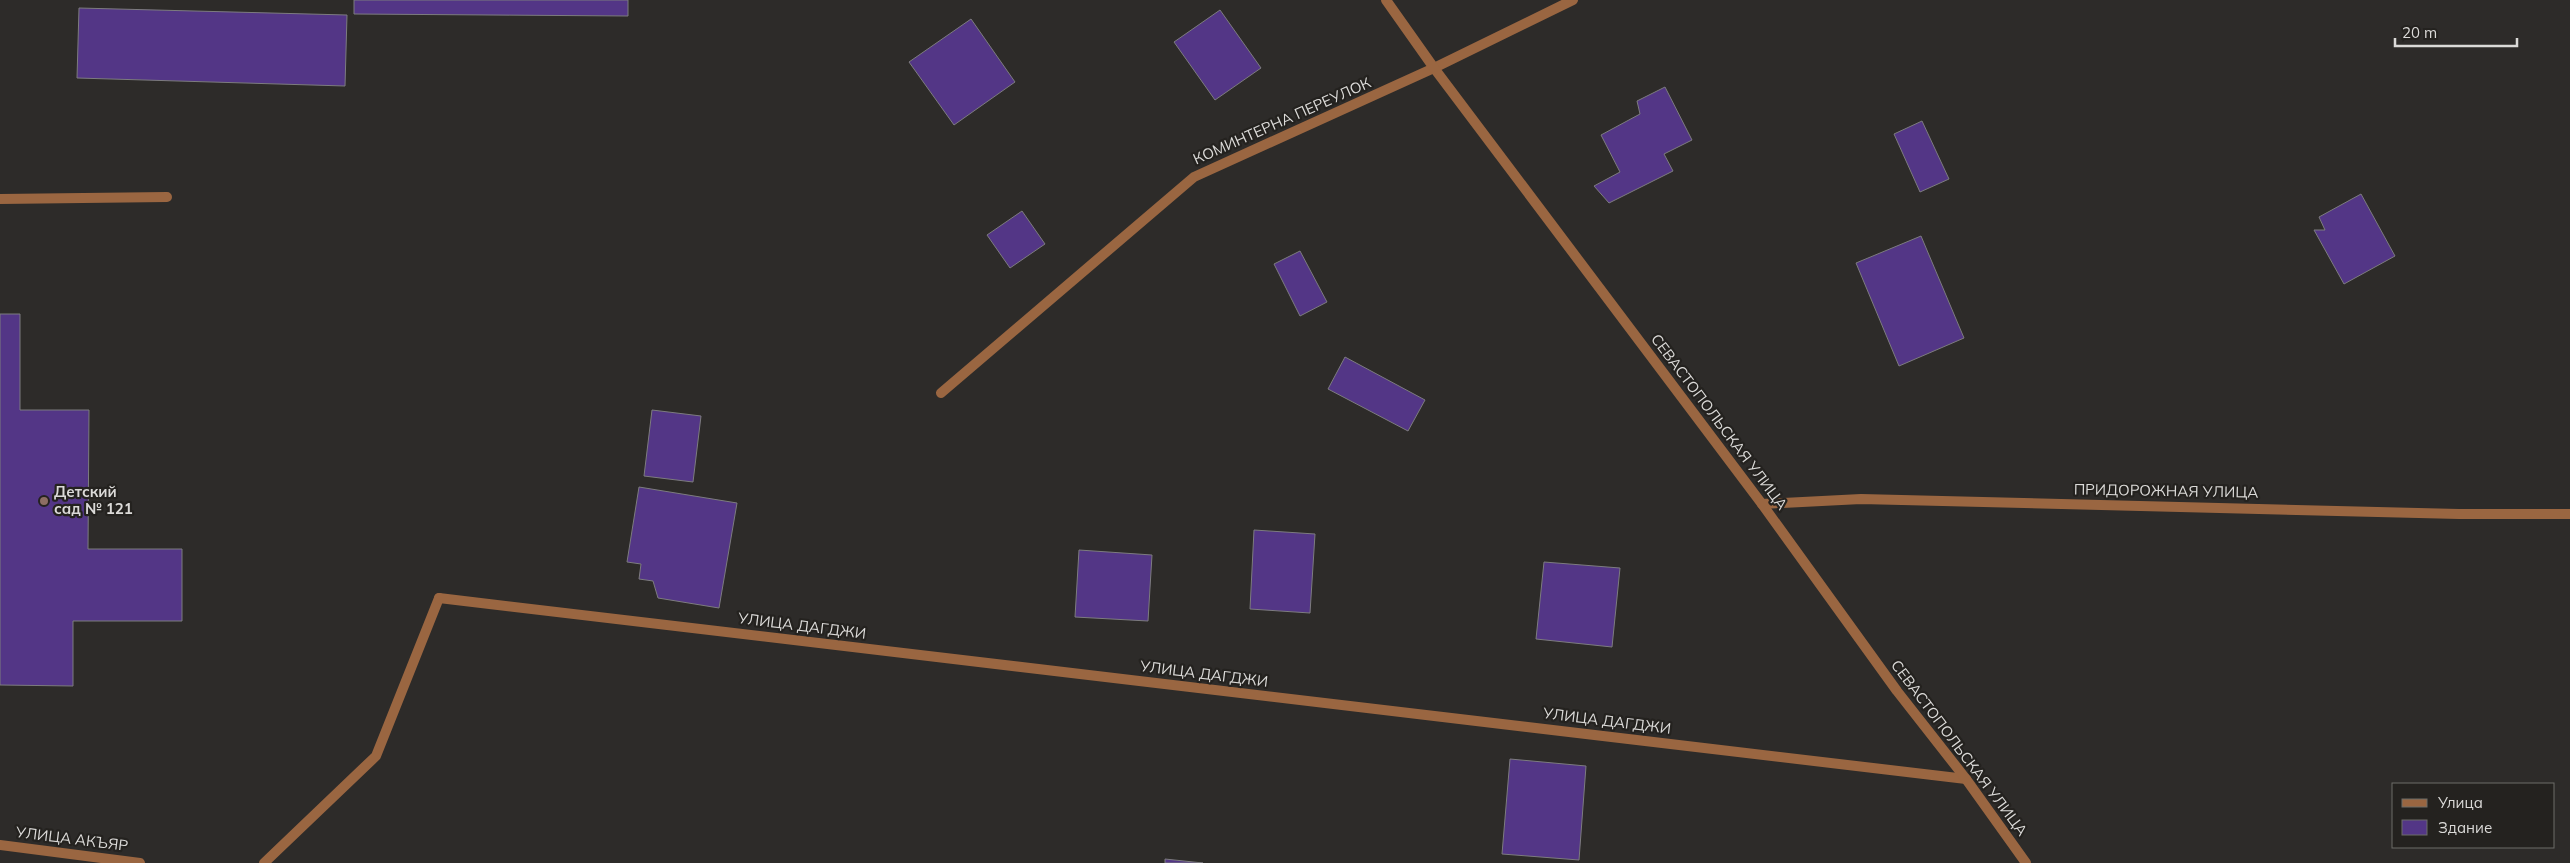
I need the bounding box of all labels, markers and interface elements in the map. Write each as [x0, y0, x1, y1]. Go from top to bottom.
scale bar [2395, 15, 2518, 47]
text: 20 m [2402, 23, 2437, 42]
street label: КОМИНТЕРНА ПЕРЕУЛОК [1190, 73, 1374, 168]
street label: СЕВАСТОПОЛЬСКАЯ УЛИЦА [1647, 330, 1792, 513]
street label: ПРИДОРОЖНАЯ УЛИЦА [2074, 479, 2258, 502]
place label: Детский сад № 121 [54, 482, 133, 518]
marker: Детский сад № 121 [38, 495, 50, 507]
street label: УЛИЦА ДАГДЖИ [736, 608, 867, 643]
street label: УЛИЦА ДАГДЖИ [1138, 656, 1269, 691]
street label: СЕВАСТОПОЛЬСКАЯ УЛИЦА [1887, 656, 2032, 839]
street label: УЛИЦА ДАГДЖИ [1541, 703, 1672, 738]
legend [2392, 783, 2555, 848]
text: Улица [2437, 793, 2483, 812]
text: Здание [2438, 818, 2492, 837]
street label: УЛИЦА АКЪЯР [14, 822, 129, 855]

